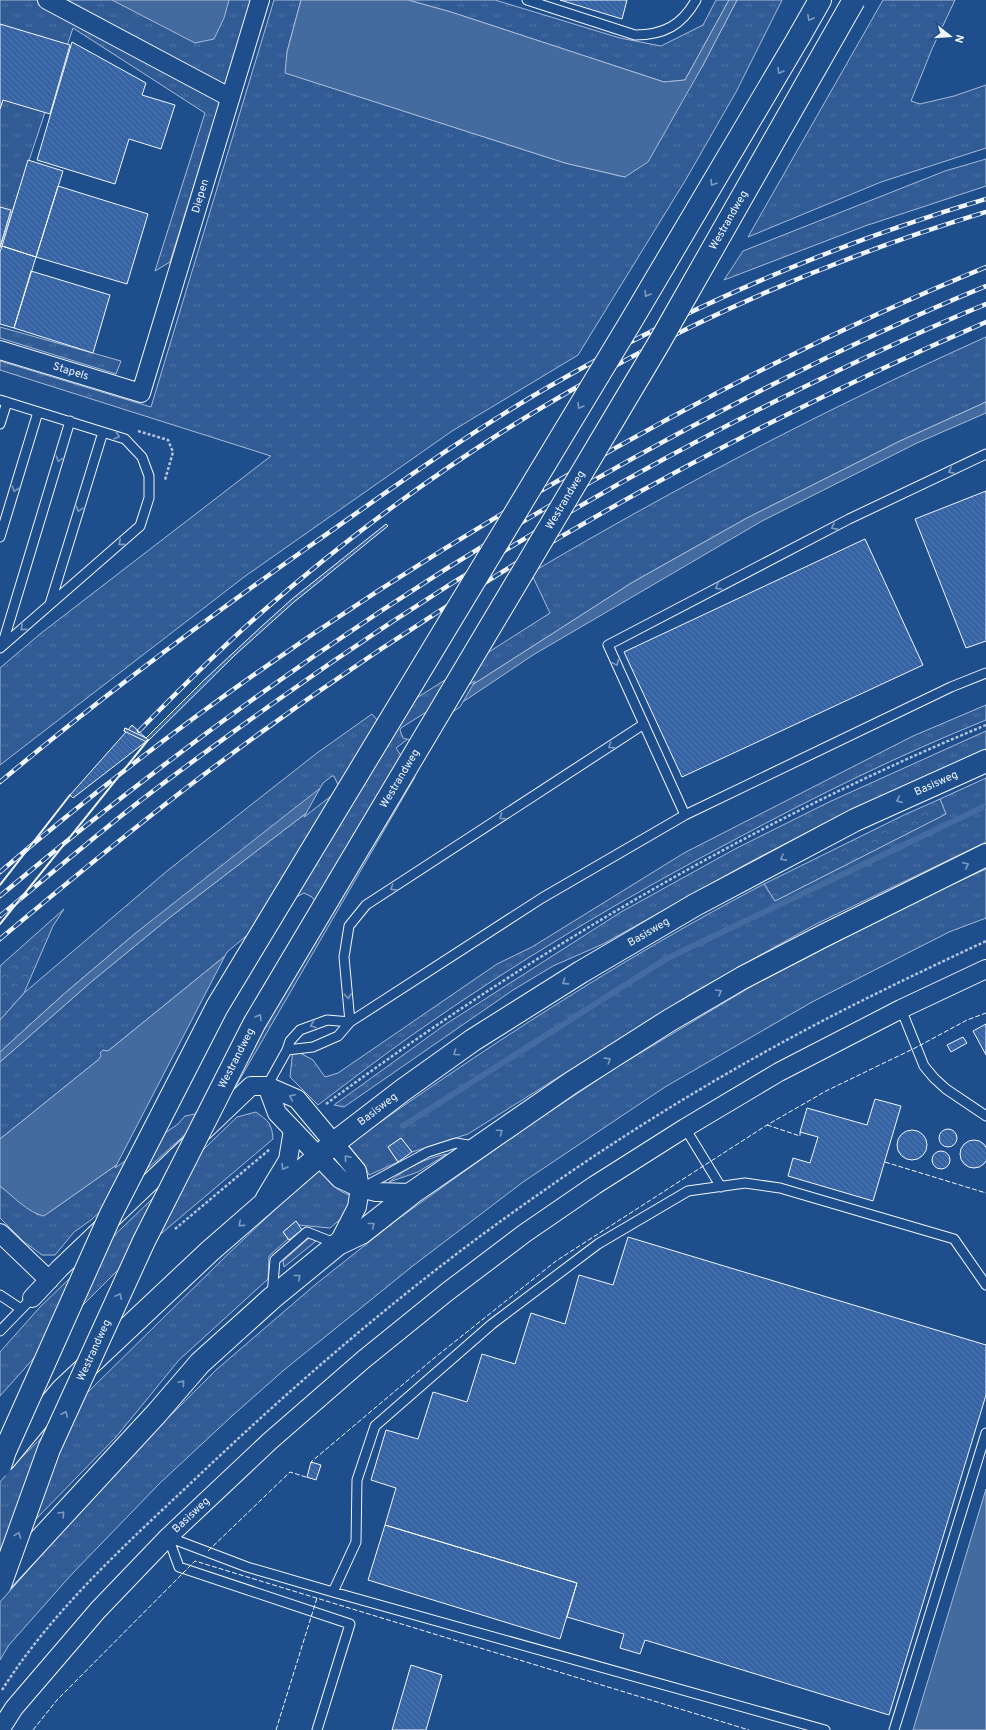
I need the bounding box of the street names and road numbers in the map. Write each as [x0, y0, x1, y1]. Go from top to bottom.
street label: Diepen [189, 177, 212, 215]
street label: Westrandweg [706, 188, 751, 253]
street label: Stapels [51, 360, 90, 384]
street label: Westrandweg [543, 468, 588, 532]
street label: Westrandweg [377, 747, 423, 811]
street label: Basisweg [912, 768, 960, 799]
street label: Basisweg [625, 915, 672, 950]
street label: Westrandweg [215, 1026, 258, 1091]
street label: Basisweg [355, 1090, 400, 1129]
street label: Westrandweg [74, 1317, 114, 1383]
street label: Basisweg [169, 1494, 213, 1536]

